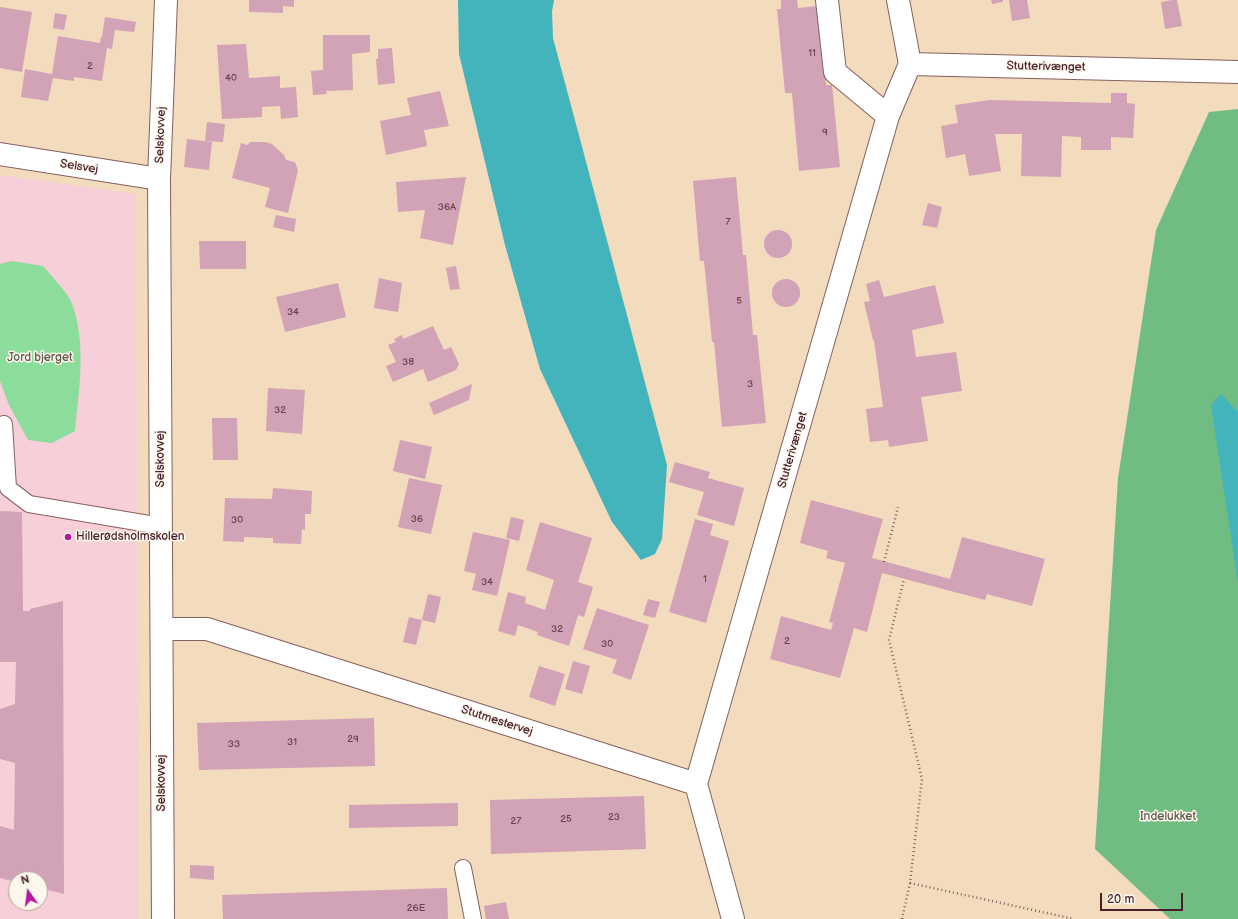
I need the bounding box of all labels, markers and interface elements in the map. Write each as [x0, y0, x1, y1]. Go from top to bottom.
house number: 11 [808, 47, 816, 59]
street label: Stutterivænget [1006, 59, 1086, 75]
house number: 2 [87, 60, 93, 72]
house number: 40 [225, 72, 237, 84]
street label: Selskovvej [153, 106, 169, 164]
house number: 9 [822, 126, 828, 138]
street label: Selsvej [59, 157, 99, 177]
house number: 36A [438, 201, 456, 213]
house number: 7 [726, 216, 730, 228]
house number: 5 [736, 295, 742, 307]
house number: 34 [287, 306, 299, 318]
park label: Jord bjerget [7, 351, 73, 365]
house number: 38 [402, 356, 414, 368]
house number: 3 [747, 378, 753, 390]
house number: 32 [274, 404, 286, 416]
street label: Stutterivænget [775, 410, 811, 490]
street label: Selskovvej [154, 431, 168, 487]
house number: 36 [411, 513, 423, 525]
house number: 30 [231, 514, 243, 526]
place label: Hillerødsholmskolen [76, 530, 185, 544]
marker: Hillerødsholmskolen [63, 532, 73, 542]
house number: 1 [703, 573, 707, 585]
house number: 34 [481, 576, 493, 588]
house number: 32 [551, 623, 563, 635]
house number: 2 [784, 635, 790, 647]
house number: 30 [601, 638, 613, 650]
street label: Stutmestervej [459, 703, 535, 739]
house number: 29 [347, 733, 359, 745]
house number: 31 [287, 736, 297, 748]
house number: 33 [228, 738, 240, 750]
street label: Selskovvej [155, 755, 169, 811]
park label: Indelukket [1140, 810, 1196, 824]
house number: 23 [608, 811, 620, 823]
house number: 25 [560, 813, 572, 825]
house number: 27 [511, 815, 521, 827]
north arrow [8, 871, 48, 911]
text: N [20, 873, 31, 887]
scale bar [1102, 885, 1185, 911]
text: 20 m [1107, 892, 1134, 907]
house number: 26E [407, 902, 425, 914]

